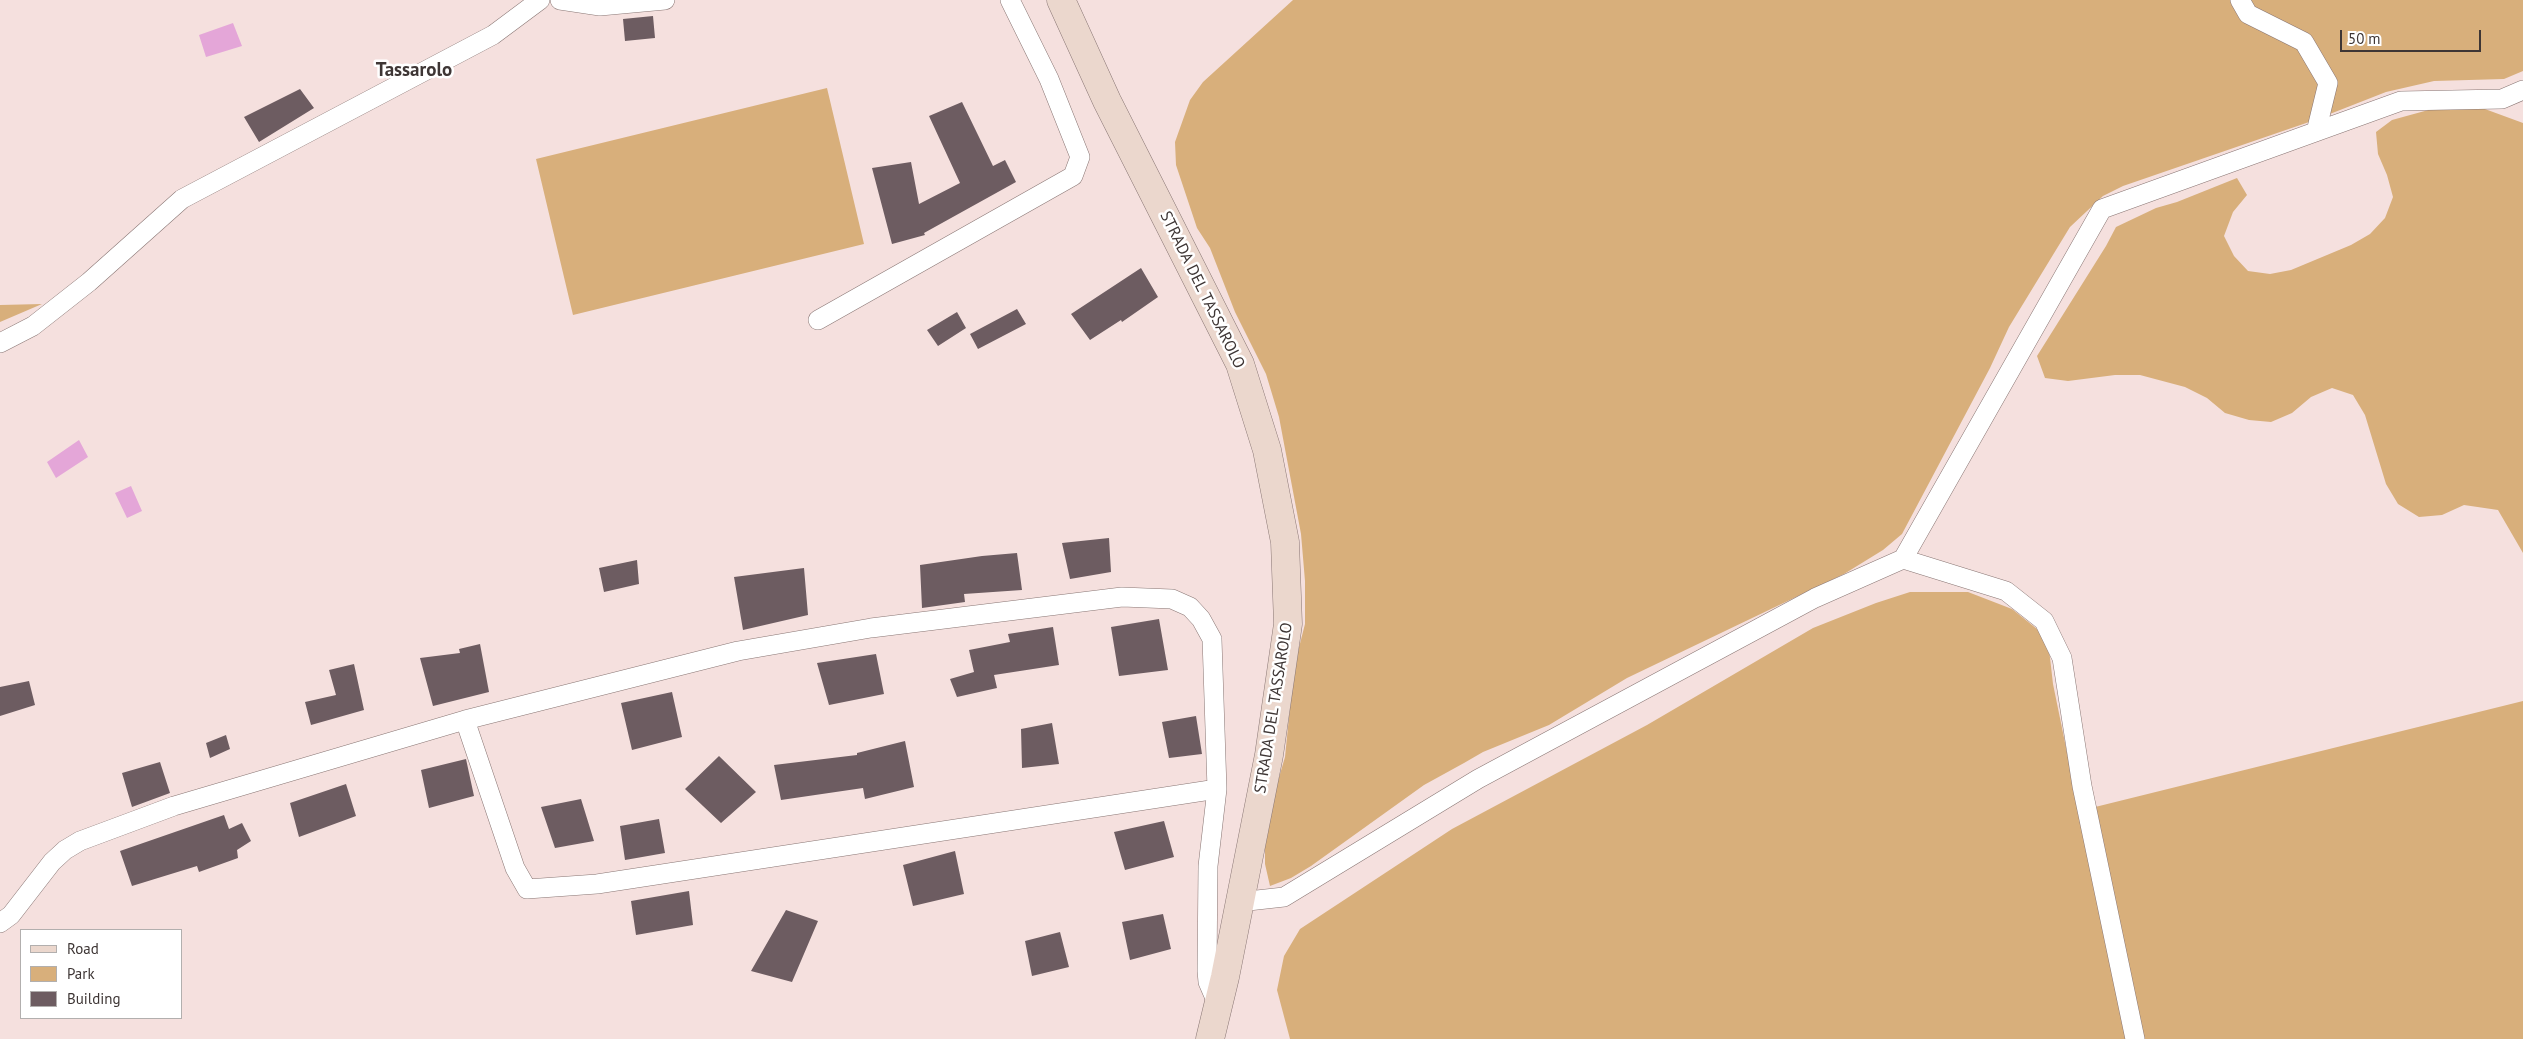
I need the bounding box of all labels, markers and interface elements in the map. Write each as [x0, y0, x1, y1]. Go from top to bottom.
scale bar [2343, 20, 2484, 52]
text: 50 m [2348, 29, 2381, 48]
district label: Tassarolo [376, 60, 452, 82]
street label: STRADA DEL TASSAROLO [1156, 208, 1248, 372]
street label: STRADA DEL TASSAROLO [1251, 621, 1297, 795]
legend [20, 929, 182, 1019]
text: Road [67, 939, 99, 958]
text: Park [67, 964, 95, 983]
text: Building [67, 989, 121, 1008]

